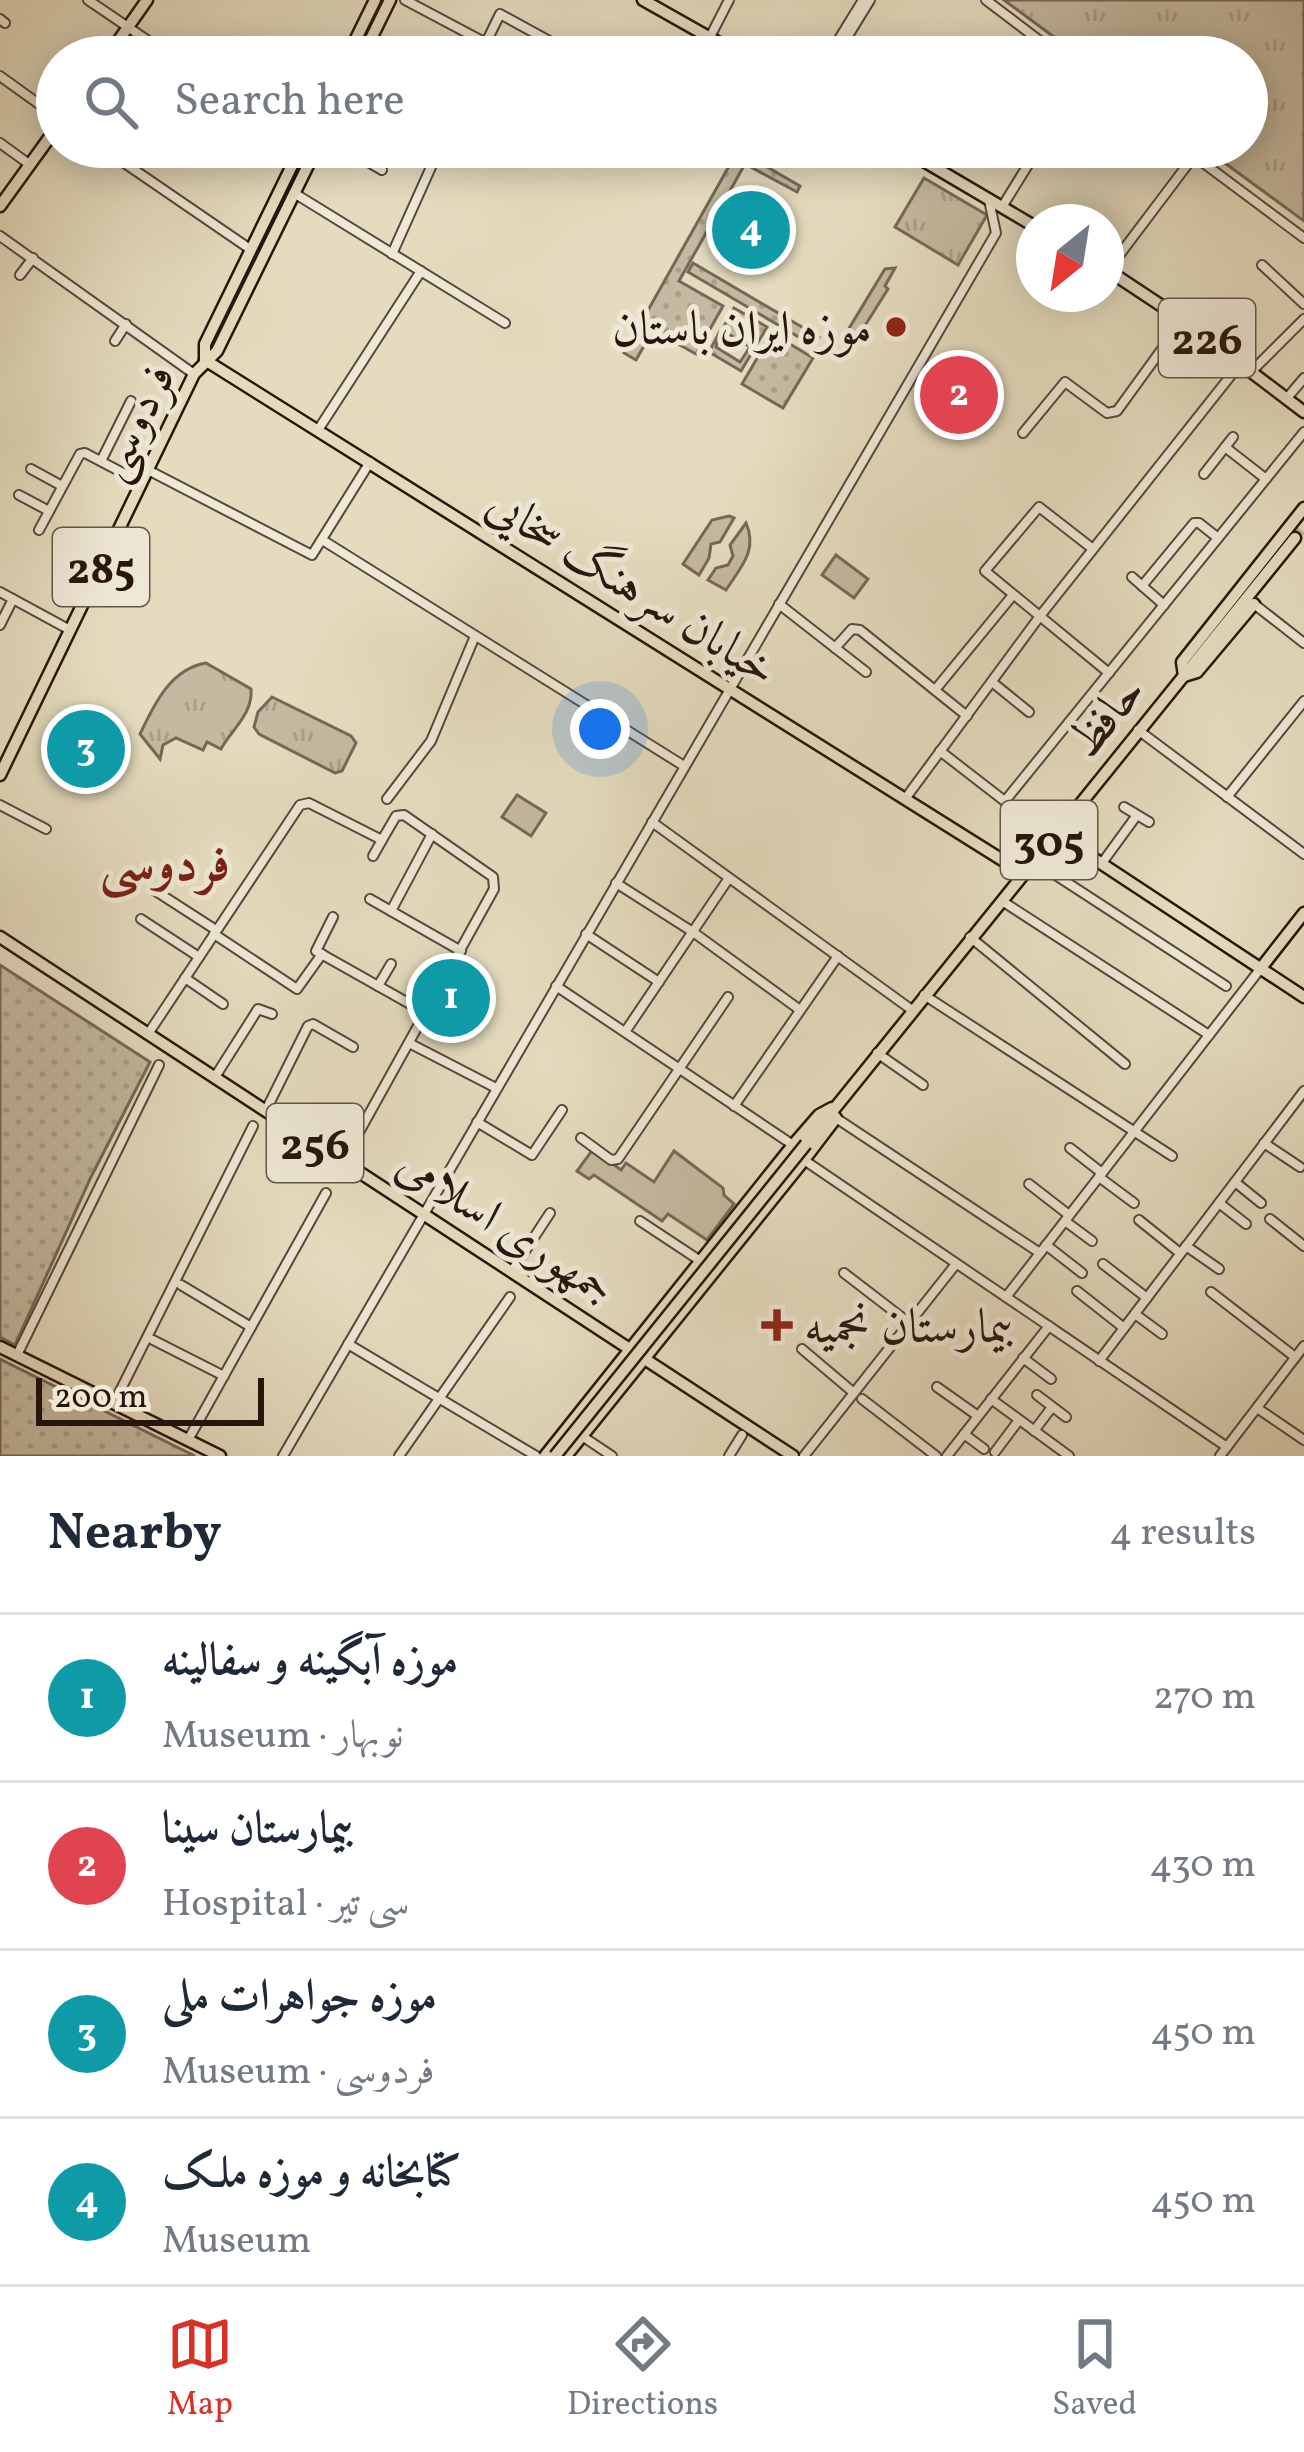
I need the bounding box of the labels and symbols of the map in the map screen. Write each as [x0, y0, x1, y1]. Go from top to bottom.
pin: 4 [712, 185, 790, 275]
north arrow [1016, 204, 1124, 312]
place label: موزه ایران باستان [612, 298, 872, 365]
road number: 226 [1159, 299, 1255, 377]
marker: موزه ایران باستان [883, 314, 909, 340]
pin: 2 [920, 350, 998, 440]
street label: فردوسی [79, 353, 195, 493]
street label: خیابان سرهنگ سخایی [472, 473, 789, 705]
road number: 285 [53, 528, 149, 606]
street label: حافظ [1054, 662, 1163, 774]
your location [570, 699, 630, 759]
pin: 3 [47, 704, 125, 794]
road number: 305 [1001, 801, 1097, 879]
district label: فردوسی [100, 831, 230, 902]
pin: 1 [412, 953, 490, 1043]
road number: 256 [267, 1104, 363, 1182]
street label: جمهوری اسلامی [382, 1133, 627, 1324]
place label: بیمارستان نجمیه [804, 1296, 1014, 1363]
marker: بیمارستان نجمیه [761, 1309, 793, 1341]
scale bar [36, 1372, 264, 1425]

